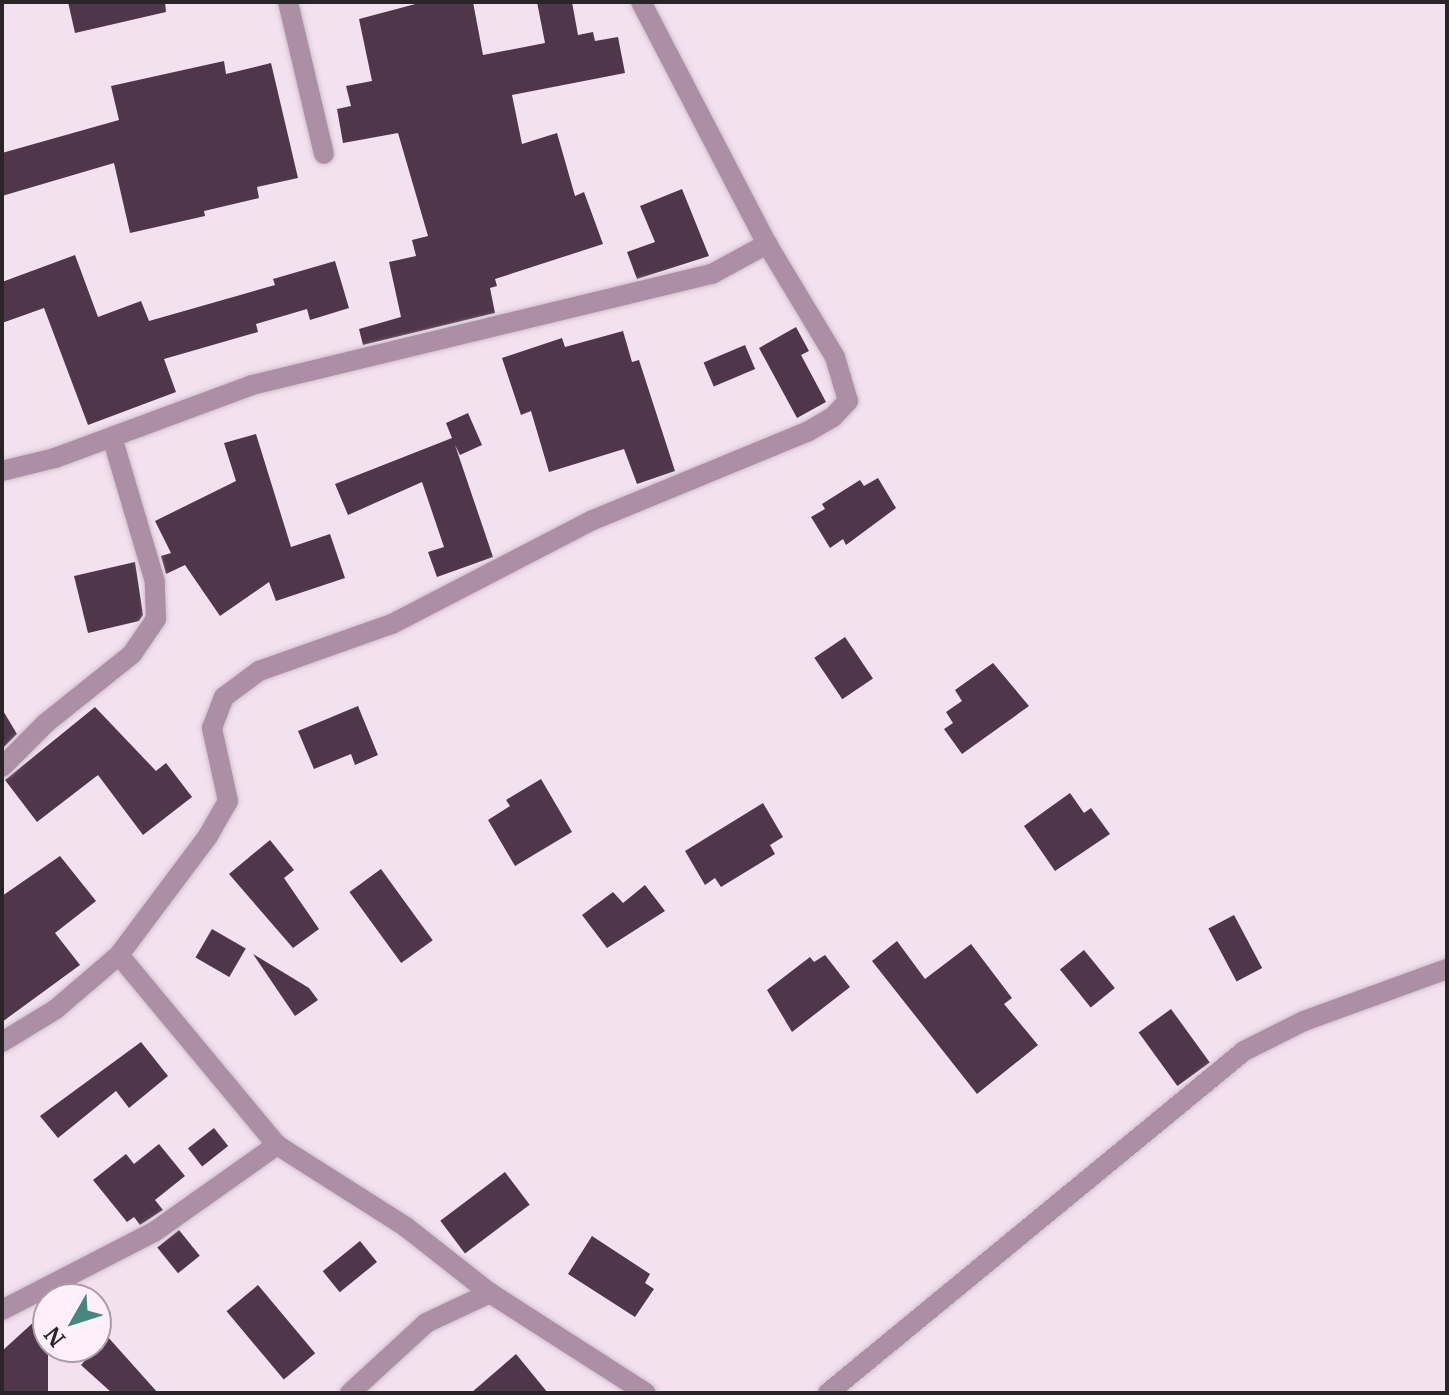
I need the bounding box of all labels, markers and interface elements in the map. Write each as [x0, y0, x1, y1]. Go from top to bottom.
north arrow [32, 1283, 112, 1363]
text: N [39, 1321, 71, 1352]

